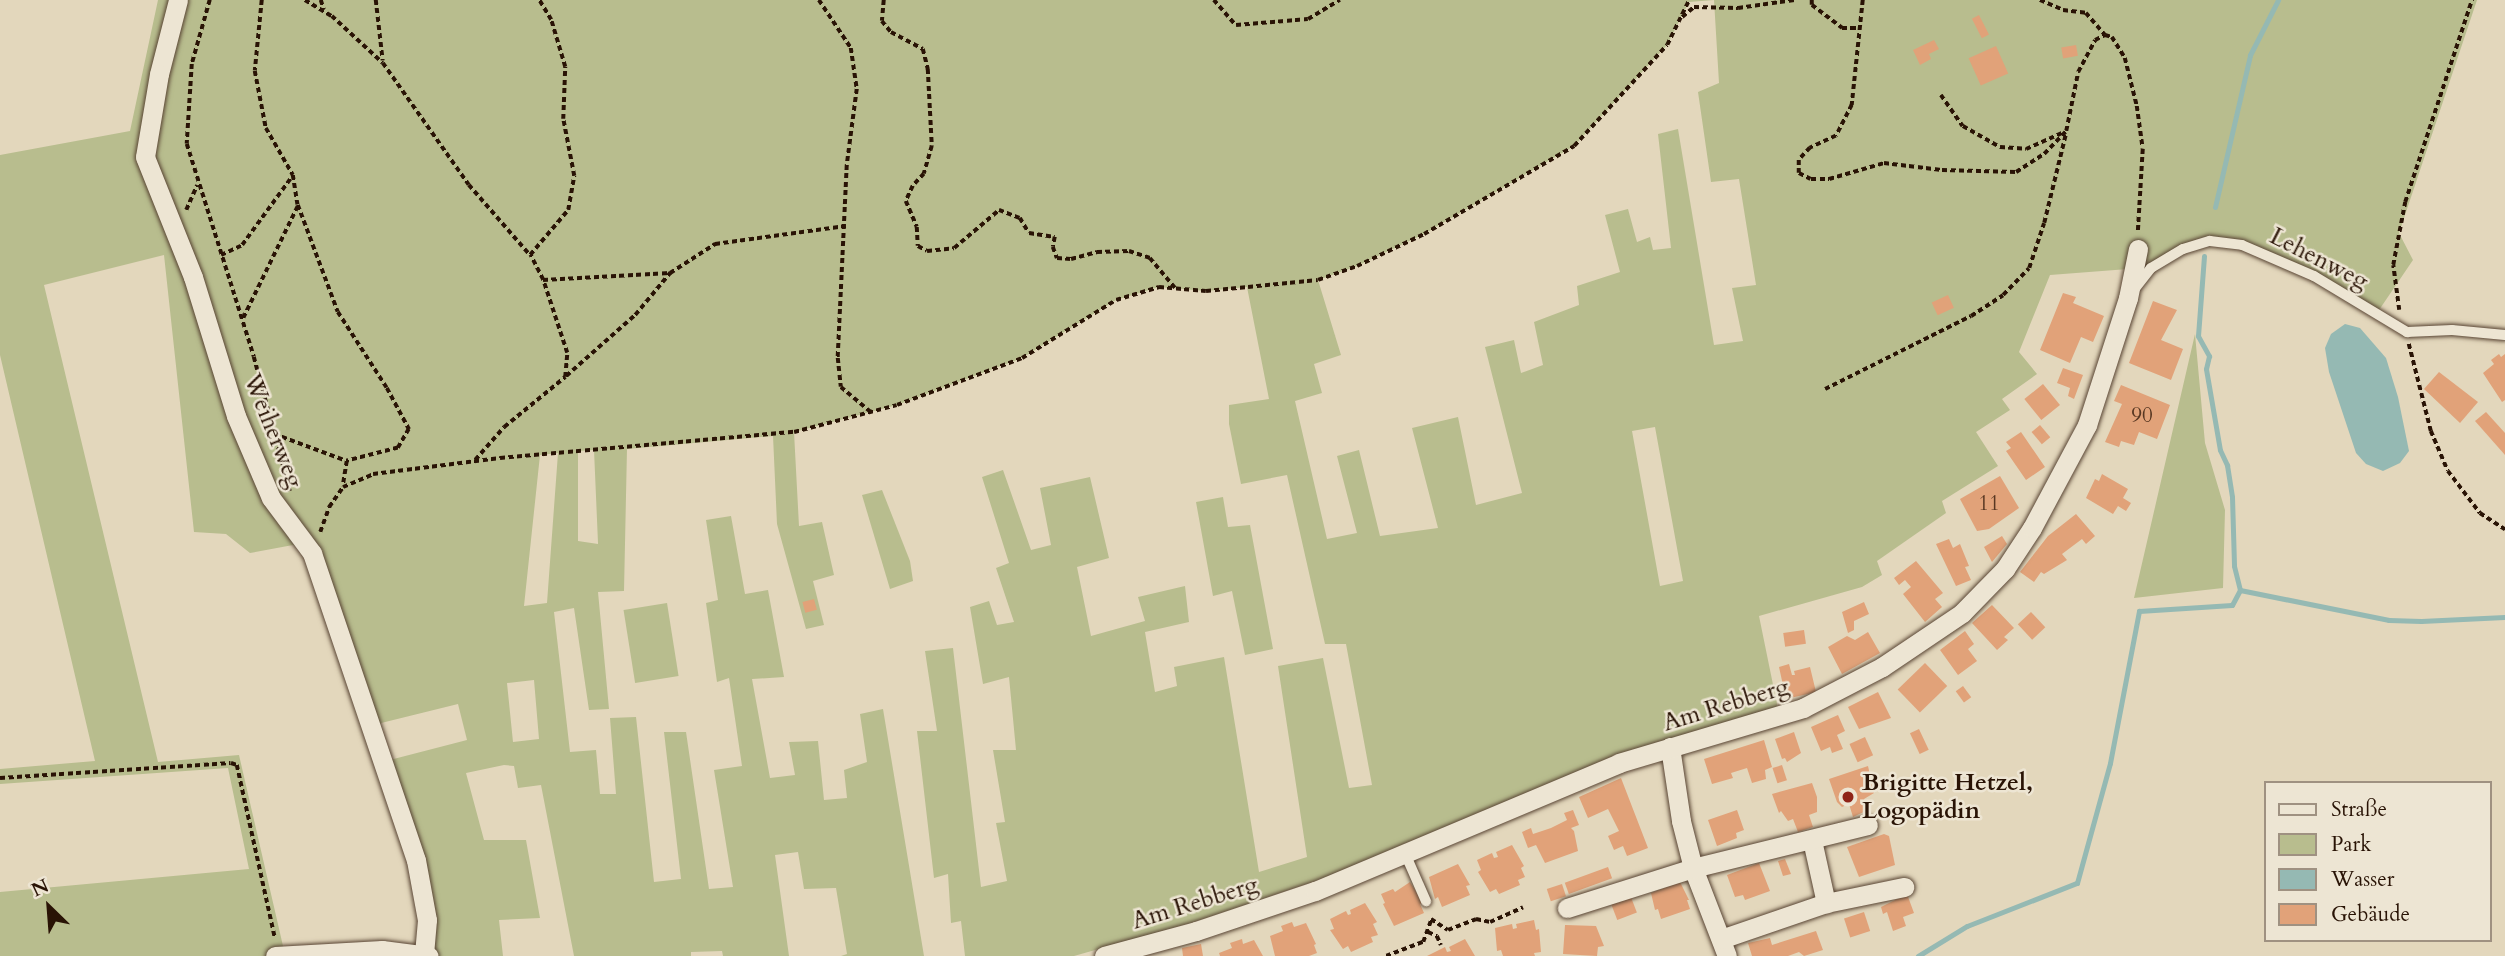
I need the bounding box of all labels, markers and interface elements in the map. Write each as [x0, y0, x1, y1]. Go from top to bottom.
street label: Lehenweg [2265, 222, 2373, 296]
street label: Weiherweg [237, 370, 309, 492]
house number: 90 [2131, 403, 2153, 429]
house number: 11 [1978, 491, 2000, 517]
street label: Am Rebberg [1660, 672, 1792, 738]
place label: Brigitte Hetzel, Logopädin [1862, 769, 2033, 825]
legend [2264, 781, 2491, 942]
marker: Brigitte Hetzel, Logopädin [1840, 789, 1856, 805]
text: Straße [2331, 795, 2387, 824]
text: Park [2331, 830, 2371, 859]
text: Wasser [2331, 865, 2395, 894]
street label: Am Rebberg [1129, 870, 1261, 936]
north arrow [14, 872, 84, 942]
text: N [27, 873, 53, 903]
text: Gebäude [2331, 900, 2410, 929]

